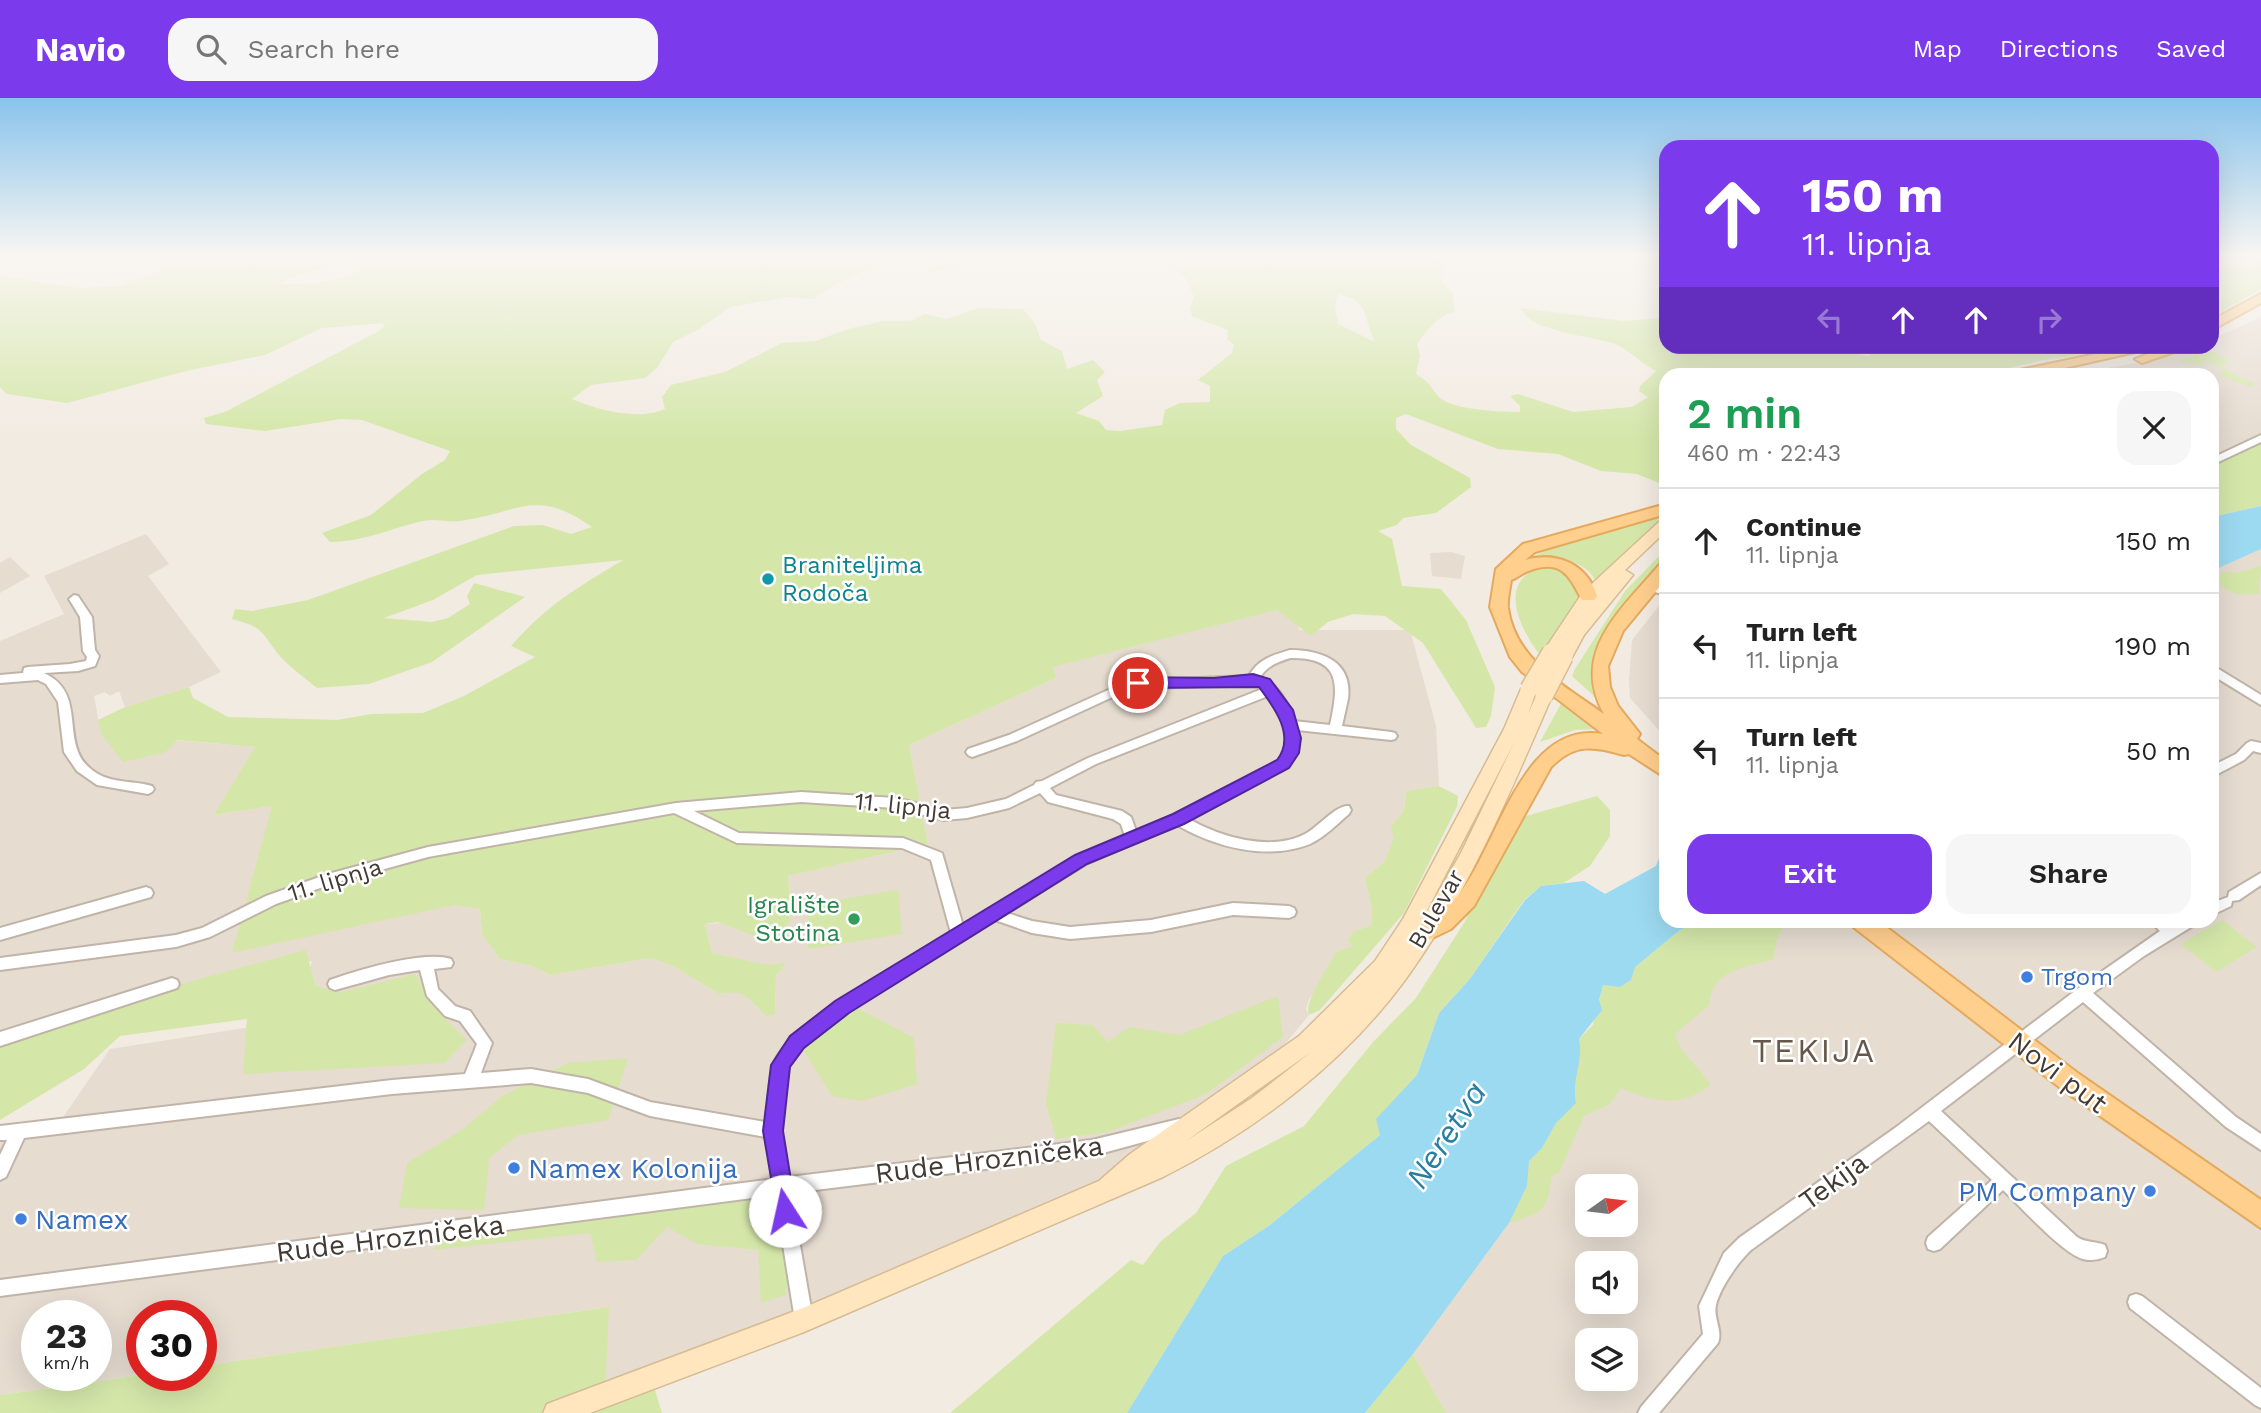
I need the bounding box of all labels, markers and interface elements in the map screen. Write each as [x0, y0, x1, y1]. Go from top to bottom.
search box [168, 18, 658, 81]
text: Navio [35, 30, 126, 69]
icon: search [192, 30, 230, 68]
text: Search here [248, 34, 400, 64]
text: Map [1913, 35, 1962, 63]
text: Directions [2000, 35, 2118, 63]
text: Saved [2156, 35, 2226, 63]
text: 150 m [1802, 166, 1943, 224]
icon: ahead [1687, 168, 1778, 259]
text: 11. lipnja [1802, 225, 1931, 263]
icon: left [1811, 301, 1849, 339]
icon: ahead [1884, 301, 1922, 339]
icon: ahead [1957, 301, 1995, 339]
icon: right [2030, 301, 2068, 339]
text: 2 min [1687, 389, 1802, 438]
button: close [2117, 391, 2191, 465]
text: 460 m · 22:43 [1687, 440, 1841, 467]
text: Continue [1746, 512, 1862, 542]
icon: ahead [1687, 522, 1725, 560]
text: 150 m [2116, 526, 2191, 556]
text: 11. lipnja [1746, 542, 1839, 569]
place label: Braniteljima Rodoča [782, 551, 922, 607]
marker: Braniteljima Rodoča [760, 571, 776, 587]
text: Turn left [1746, 617, 1857, 647]
icon: left [1687, 627, 1725, 665]
text: 190 m [2115, 631, 2191, 661]
text: 11. lipnja [1746, 647, 1839, 674]
pin [1108, 653, 1168, 713]
icon: arrive [1119, 664, 1157, 702]
text: Turn left [1746, 722, 1857, 752]
icon: left [1687, 732, 1725, 770]
text: 50 m [2126, 736, 2191, 766]
text: 11. lipnja [1746, 752, 1839, 779]
street label: 11. lipnja [853, 787, 953, 825]
button: Exit [1687, 834, 1932, 914]
button: Share [1946, 834, 2191, 914]
street label: 11. lipnja [285, 852, 385, 908]
street label: Bulevar [1402, 864, 1470, 954]
place label: Igralište Stotina [747, 891, 840, 947]
marker: Igralište Stotina [846, 911, 862, 927]
place label: Trgom [2041, 963, 2113, 991]
marker: Trgom [2019, 969, 2035, 985]
street label: Novi put [2002, 1025, 2114, 1120]
district label: TEKIJA [1752, 1031, 1876, 1070]
water label: Neretva [1398, 1075, 1494, 1195]
street label: Rude Hrozničeka [873, 1129, 1105, 1190]
street label: Tekija [1793, 1145, 1874, 1217]
place label: Namex Kolonija [528, 1152, 738, 1185]
marker: Namex Kolonija [506, 1160, 522, 1176]
position arrow [748, 1174, 822, 1248]
north arrow [1575, 1174, 1638, 1237]
map controls [1575, 1174, 1638, 1391]
place label: PM Company [1958, 1175, 2137, 1208]
marker: PM Company [2142, 1183, 2158, 1199]
place label: Namex [35, 1203, 128, 1236]
street label: Rude Hrozničeka [274, 1208, 506, 1269]
marker: Namex [13, 1211, 29, 1227]
button: sound [1575, 1251, 1638, 1314]
speed limit sign: 30 [126, 1300, 217, 1391]
text: 23 [46, 1315, 87, 1357]
button: layers [1575, 1328, 1638, 1391]
text: km/h [43, 1352, 90, 1373]

